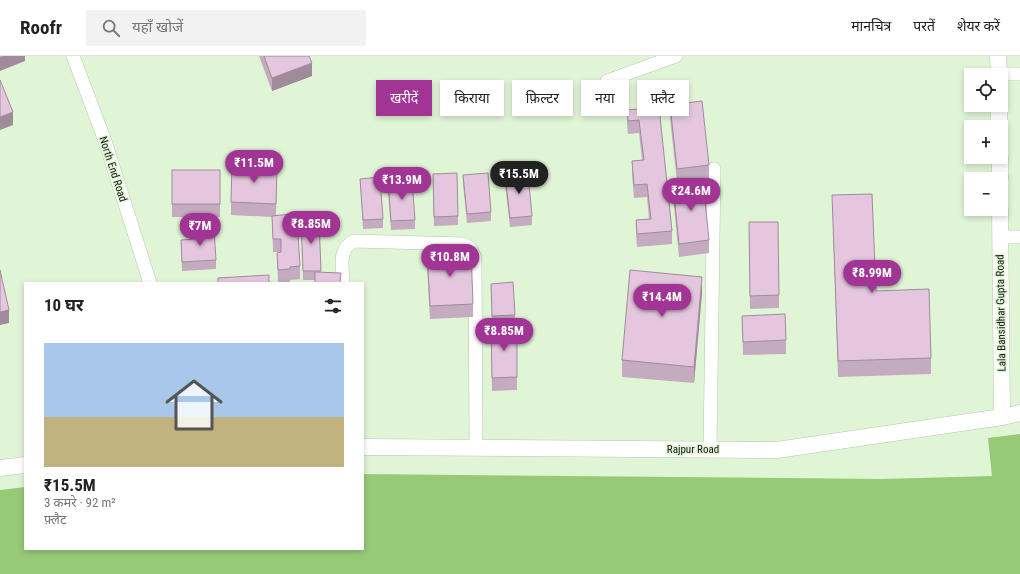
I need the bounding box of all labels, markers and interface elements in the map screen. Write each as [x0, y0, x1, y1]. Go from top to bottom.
search box [86, 10, 366, 46]
text: Roofr [20, 16, 62, 39]
icon: search [100, 17, 122, 39]
text: यहाँ खोजें [132, 18, 183, 36]
text: मानचित्र [851, 18, 891, 34]
text: परतें [913, 18, 935, 34]
text: शेयर करें [957, 18, 1000, 34]
map controls [964, 68, 1008, 216]
button: locate [964, 68, 1008, 112]
chip: खरीदें [376, 80, 432, 116]
chip: किराया [440, 80, 504, 116]
chip: फ़िल्टर [512, 80, 573, 116]
chip: नया [581, 80, 629, 116]
chip: फ़्लैट [637, 80, 689, 116]
button: + [964, 120, 1008, 164]
street label: North End Road [96, 135, 130, 203]
pin: ₹11.5M [221, 150, 287, 184]
text: ₹11.5M [234, 155, 274, 170]
pin: ₹15.5M [486, 161, 552, 195]
text: ₹15.5M [499, 166, 539, 181]
pin: ₹13.9M [369, 167, 435, 201]
text: ₹13.9M [382, 172, 422, 187]
button: − [964, 172, 1008, 216]
pin: ₹24.6M [658, 178, 724, 212]
text: ₹24.6M [671, 183, 711, 198]
pin: ₹8.85M [278, 211, 344, 245]
pin: ₹7M [181, 213, 219, 247]
text: ₹8.85M [291, 216, 331, 231]
text: ₹7M [189, 218, 211, 233]
pin: ₹10.8M [417, 244, 483, 278]
text: ₹10.8M [430, 249, 470, 264]
street label: Lala Bansidhar Gupta Road [993, 254, 1009, 372]
pin: ₹8.99M [839, 260, 905, 294]
text: ₹8.99M [852, 265, 892, 280]
pin: ₹14.4M [629, 284, 695, 318]
text: ₹14.4M [642, 289, 682, 304]
text: 10 घर [44, 295, 84, 315]
icon: filters [322, 295, 344, 317]
pin: ₹8.85M [471, 318, 537, 352]
text: ₹8.85M [484, 323, 524, 338]
icon: home [158, 369, 230, 441]
street label: Rajpur Road [667, 443, 719, 456]
text: ₹15.5M [44, 475, 96, 495]
text: 3 कमरे · 92 m² [44, 495, 116, 510]
text: फ़्लैट [44, 512, 67, 527]

